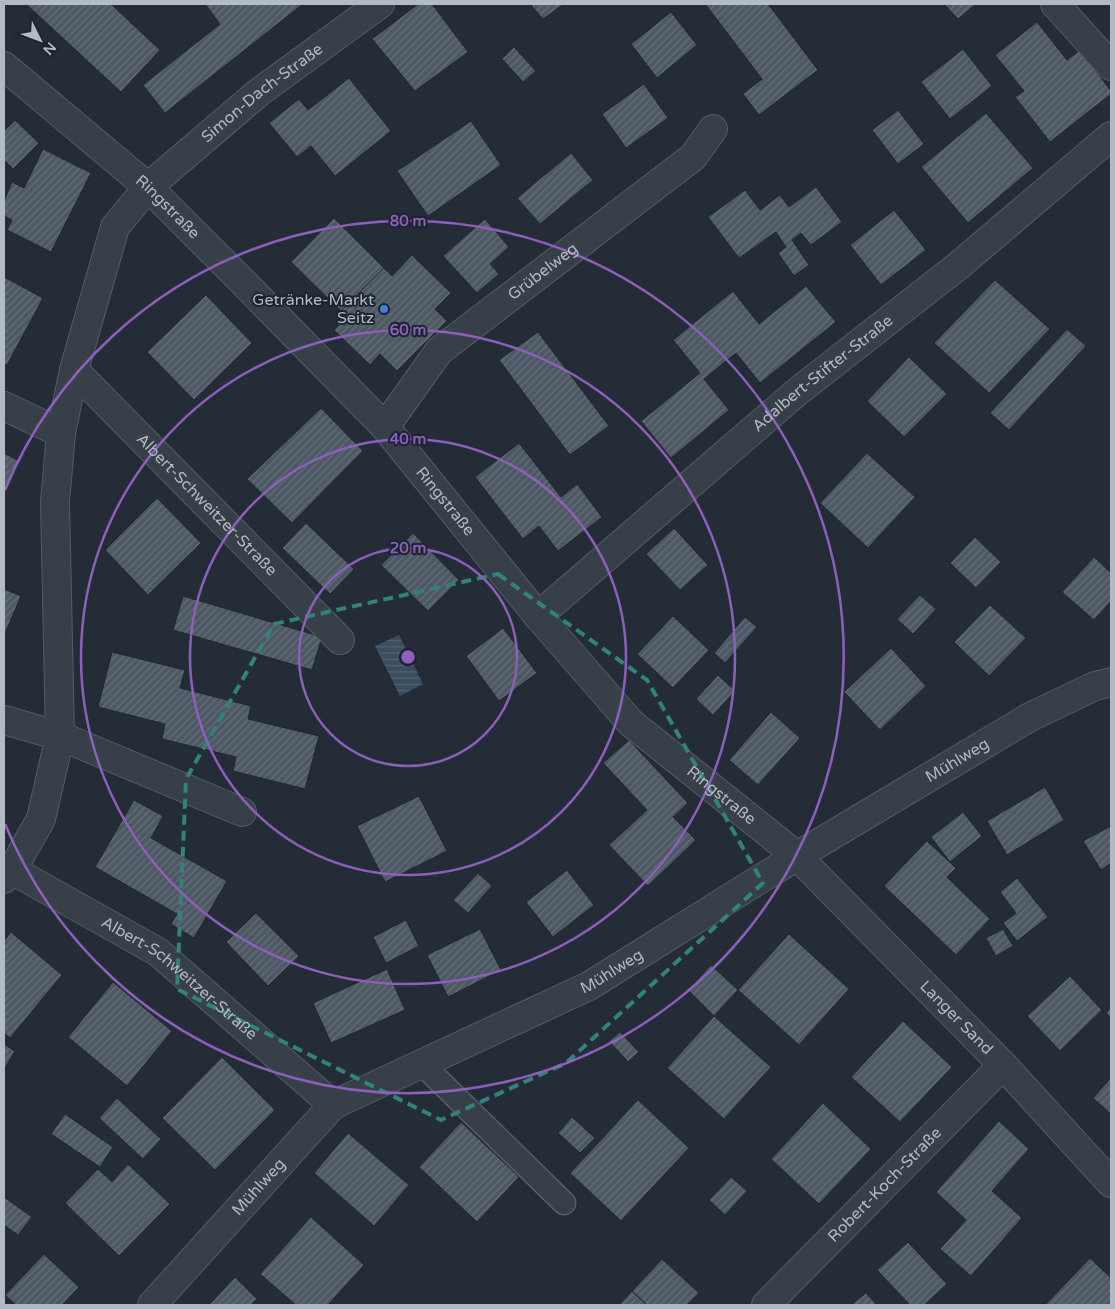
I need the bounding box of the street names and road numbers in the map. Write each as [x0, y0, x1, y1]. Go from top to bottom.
street label: Simon-Dach-Straße [197, 39, 327, 147]
street label: Ringstraße [131, 171, 204, 243]
street label: Grübelweg [504, 239, 582, 305]
street label: Adalbert-Stifter-Straße [748, 311, 897, 436]
street label: Albert-Schweitzer-Straße [132, 429, 281, 580]
street label: Ringstraße [411, 463, 479, 540]
street label: Mühlweg [922, 734, 993, 787]
street label: Ringstraße [683, 762, 760, 829]
street label: Albert-Schweitzer-Straße [98, 912, 261, 1044]
street label: Mühlweg [577, 945, 647, 999]
street label: Langer Sand [915, 976, 997, 1059]
street label: Robert-Koch-Straße [824, 1123, 946, 1246]
street label: Mühlweg [228, 1154, 290, 1220]

